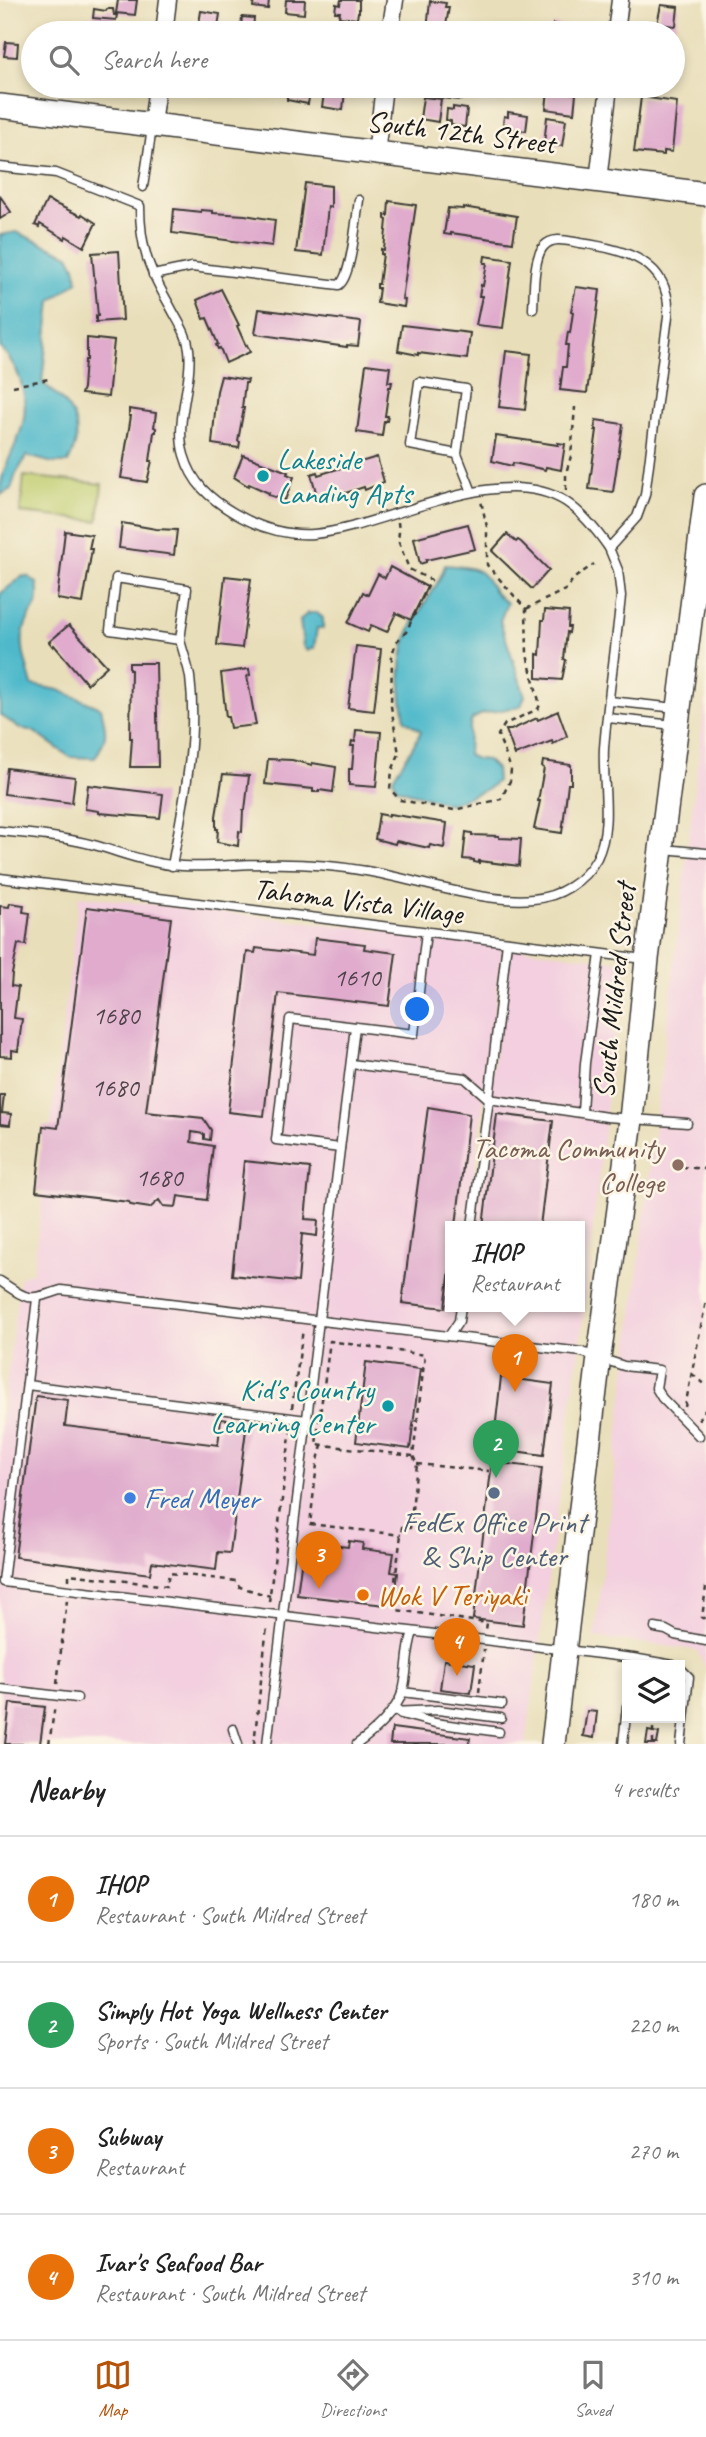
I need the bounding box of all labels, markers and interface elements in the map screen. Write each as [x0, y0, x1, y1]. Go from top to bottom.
search box [21, 21, 685, 98]
icon: search [45, 41, 83, 79]
text: Search here [101, 43, 207, 76]
street label: South 12th Street [365, 102, 560, 163]
place label: Lakeside Landing Apts [277, 440, 415, 512]
marker: Lakeside Landing Apts [255, 468, 271, 484]
street label: Tahoma Vista Village [251, 869, 467, 933]
street label: South Mildred Street [584, 878, 645, 1100]
house number: 1610 [334, 961, 383, 994]
your location [400, 992, 434, 1026]
house number: 1680 [93, 999, 142, 1032]
house number: 1680 [92, 1071, 141, 1104]
place label: Tacoma Community College [472, 1129, 667, 1201]
marker: Tacoma Community College [670, 1157, 686, 1173]
house number: 1680 [136, 1161, 185, 1194]
popup [445, 1221, 585, 1312]
text: IHOP [470, 1236, 521, 1269]
text: Restaurant [470, 1269, 560, 1298]
pin: 1 [492, 1334, 538, 1392]
place label: Kid's Country Learning Center [210, 1370, 377, 1442]
marker: Kid's Country Learning Center [380, 1398, 396, 1414]
pin: 2 [473, 1420, 519, 1478]
place label: Fred Meyer [144, 1479, 262, 1517]
marker: FedEx Office Print & Ship Center [486, 1485, 502, 1501]
marker: Fred Meyer [122, 1490, 138, 1506]
place label: FedEx Office Print & Ship Center [402, 1503, 590, 1575]
pin: 3 [296, 1531, 342, 1589]
place label: Wok V Teriyaki [377, 1576, 530, 1614]
marker: Wok V Teriyaki [355, 1587, 371, 1603]
pin: 4 [434, 1618, 480, 1676]
map controls [622, 1660, 685, 1723]
button: layers [622, 1660, 685, 1723]
text: Nearby [28, 1771, 104, 1809]
text: 4 results [611, 1775, 678, 1804]
text: IHOP [95, 1868, 146, 1901]
text: 1 [46, 1885, 56, 1914]
text: 180 m [629, 1885, 678, 1914]
text: Restaurant · South Mildred Street [95, 1901, 365, 1930]
text: Simply Hot Yoga Wellness Center [95, 1994, 386, 2027]
text: 2 [46, 2011, 56, 2040]
text: 220 m [629, 2011, 678, 2040]
text: Sports · South Mildred Street [95, 2027, 328, 2056]
text: Subway [95, 2120, 161, 2153]
text: 3 [46, 2137, 56, 2166]
text: 270 m [629, 2137, 678, 2166]
text: Restaurant [95, 2153, 184, 2182]
text: Ivar's Seafood Bar [95, 2246, 262, 2279]
text: 4 [46, 2263, 56, 2292]
text: 310 m [629, 2263, 678, 2292]
text: Restaurant · South Mildred Street [95, 2279, 365, 2308]
tab: Map [94, 2356, 132, 2422]
tab: Directions [320, 2356, 386, 2422]
tab: Saved [574, 2356, 612, 2422]

